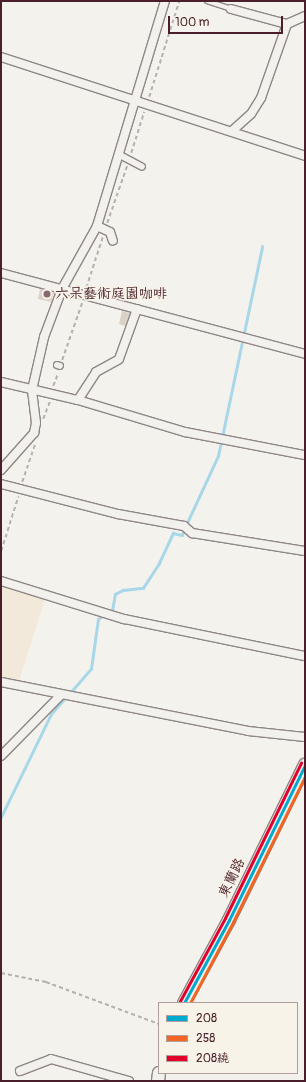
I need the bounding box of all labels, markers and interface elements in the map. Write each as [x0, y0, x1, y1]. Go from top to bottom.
scale bar [170, 8, 285, 34]
text: 100 m [175, 15, 209, 30]
place label: 六呆藝術庭園咖啡 [55, 286, 167, 302]
marker: 六呆藝術庭園咖啡 [42, 289, 52, 299]
street label: 東蘭路 [215, 855, 249, 901]
legend [158, 1002, 298, 1074]
text: 208 [196, 1011, 217, 1026]
text: 258 [196, 1031, 215, 1046]
text: 208繞 [196, 1051, 229, 1066]

